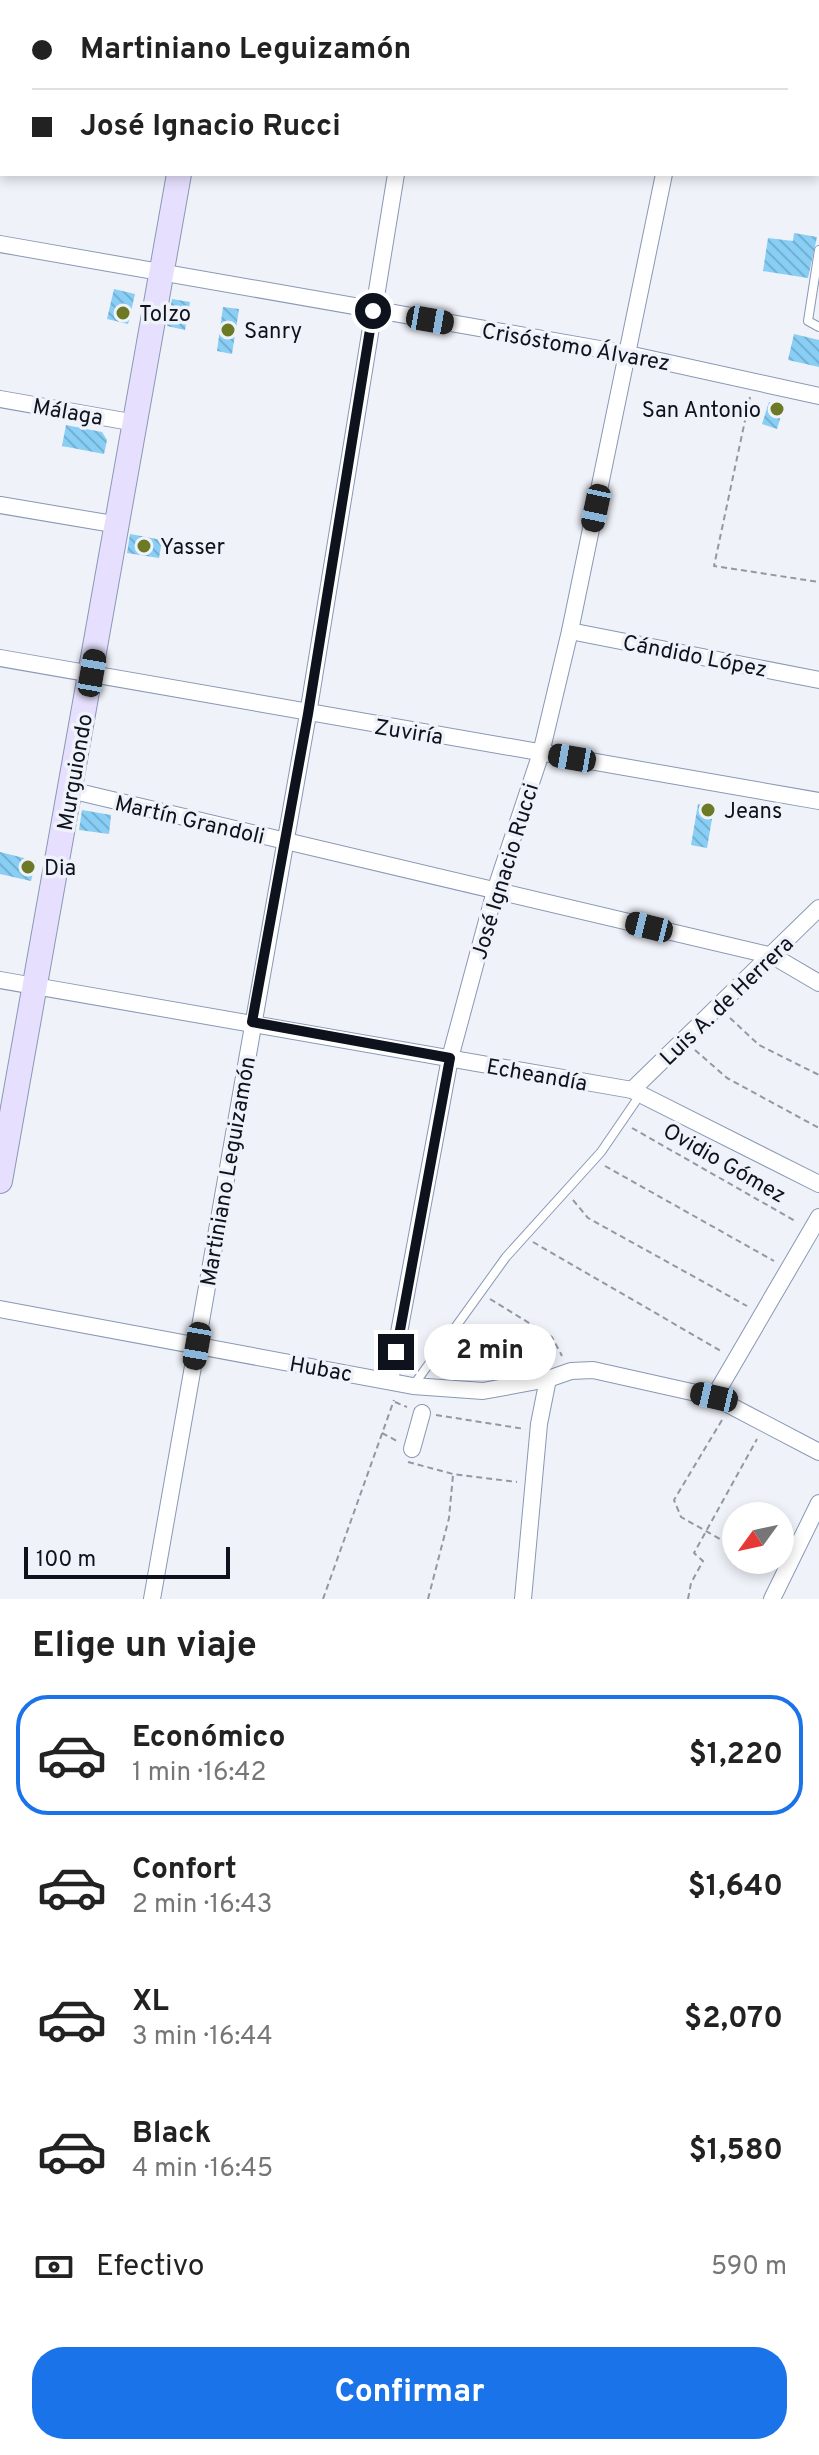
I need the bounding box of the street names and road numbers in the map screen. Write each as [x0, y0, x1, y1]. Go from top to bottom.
street label: Crisóstomo Álvarez [479, 317, 672, 378]
street label: Málaga [30, 394, 105, 433]
street label: Cándido López [620, 630, 769, 685]
street label: Murguiondo [53, 712, 100, 833]
street label: Zuviría [372, 715, 445, 752]
street label: José Ignacio Rucci [467, 780, 546, 963]
street label: Martín Grandoli [112, 791, 267, 852]
street label: Luis A. de Herrera [655, 931, 800, 1072]
street label: Martiniano Leguizamón [196, 1054, 263, 1288]
street label: Echeandía [484, 1054, 589, 1099]
street label: Ovidio Gómez [658, 1118, 790, 1210]
street label: Hubac [287, 1352, 354, 1389]

